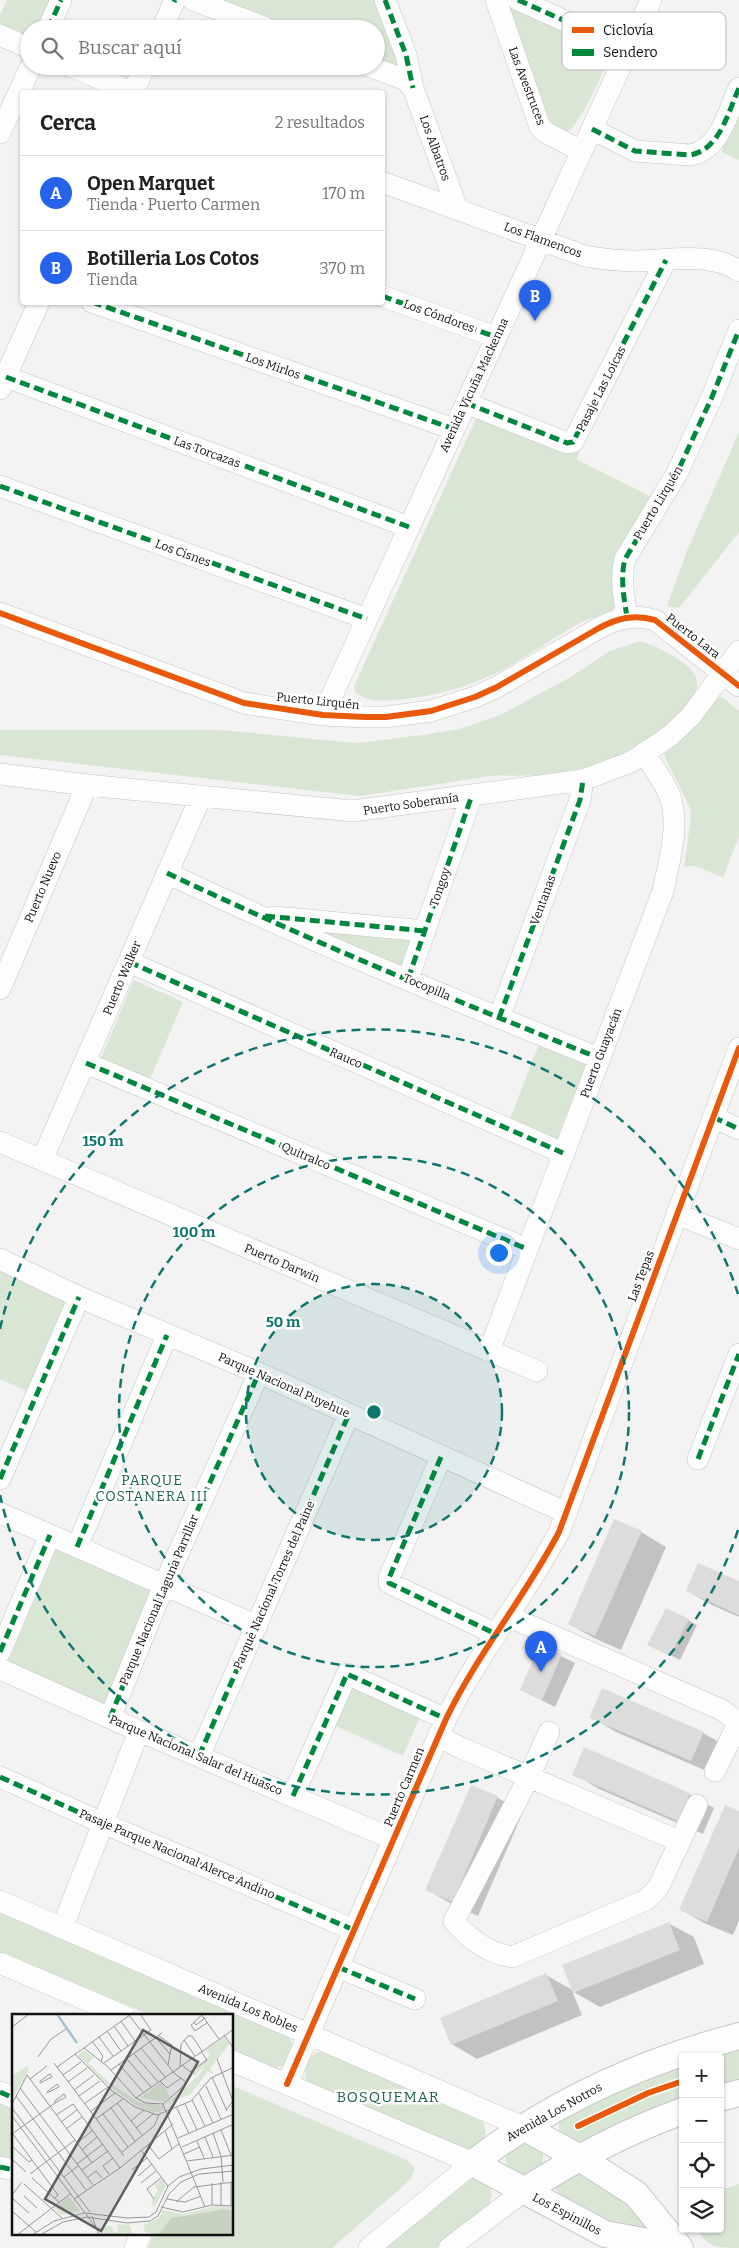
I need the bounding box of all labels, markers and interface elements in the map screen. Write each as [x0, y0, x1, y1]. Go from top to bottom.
legend [562, 12, 726, 70]
search box [20, 20, 385, 75]
text: Ciclovía [603, 22, 654, 39]
icon: search [38, 34, 66, 62]
text: Buscar aquí [78, 36, 182, 59]
text: Sendero [603, 44, 658, 61]
street label: Las Avestruces [506, 45, 548, 127]
text: Cerca [40, 110, 96, 136]
text: 2 resultados [275, 113, 365, 132]
street label: Los Albatros [417, 113, 453, 183]
text: Open Marquet [87, 172, 215, 195]
text: A [50, 184, 62, 203]
text: 170 m [322, 184, 365, 203]
text: Tienda · Puerto Carmen [87, 195, 260, 214]
street label: Los Flamencos [502, 219, 584, 261]
text: Botilleria Los Cotos [87, 247, 259, 270]
text: B [51, 259, 61, 278]
text: 370 m [319, 259, 365, 278]
text: Tienda [87, 270, 138, 289]
pin: B [519, 280, 551, 321]
street label: Los Cóndores [401, 297, 477, 335]
street label: Avenida Vicuña Mackenna [437, 315, 512, 454]
street label: Pasaje Las Loicas [573, 344, 629, 434]
street label: Los Mirlos [244, 350, 302, 382]
street label: Las Torcazas [172, 433, 243, 471]
street label: Puerto Lirquén [631, 463, 686, 542]
street label: Los Cisnes [153, 536, 213, 570]
street label: Puerto Lara [663, 611, 723, 662]
street label: Puerto Lirquén [276, 690, 361, 712]
street label: Puerto Soberanía [362, 790, 460, 818]
street label: Puerto Nuevo [22, 849, 64, 925]
street label: Tongoy [427, 865, 453, 908]
street label: Ventanas [527, 873, 559, 927]
street label: Puerto Walker [100, 938, 144, 1017]
street label: Tocopilla [401, 971, 453, 1003]
street label: Puerto Guayacán [577, 1006, 625, 1100]
street label: Rauco [327, 1045, 365, 1071]
text: 150 m [82, 1132, 124, 1150]
street label: Quitralco [279, 1139, 333, 1173]
text: 100 m [173, 1223, 216, 1241]
your location [486, 1240, 512, 1266]
street label: Puerto Darwin [242, 1241, 322, 1285]
street label: Las Tepas [625, 1248, 657, 1304]
text: 50 m [266, 1313, 301, 1331]
street label: Parque Nacional Puyehue [216, 1350, 352, 1420]
centre of rings [365, 1403, 383, 1421]
district label: PARQUE COSTANERA III [96, 1472, 208, 1505]
street label: Parque Nacional Torres del Paine [230, 1499, 318, 1671]
street label: Parque Nacional Laguna Parrillar [117, 1512, 202, 1687]
pin: A [525, 1631, 557, 1672]
street label: Parque Nacional Salar del Huasco [107, 1712, 285, 1798]
street label: Puerto Carmen [381, 1745, 427, 1829]
street label: Pasaje Parque Nacional Alerce Andino [77, 1806, 277, 1902]
street label: Avenida Los Robles [196, 1981, 300, 2035]
inset map [12, 2014, 234, 2236]
map controls [679, 2053, 724, 2233]
button: + [679, 2053, 724, 2098]
street label: Avenida Los Notros [504, 2080, 605, 2144]
district label: BOSQUEMAR [336, 2088, 440, 2106]
button: − [679, 2098, 724, 2143]
button: locate [679, 2143, 724, 2188]
button: layers [679, 2188, 724, 2233]
street label: Los Espinillos [530, 2190, 604, 2238]

